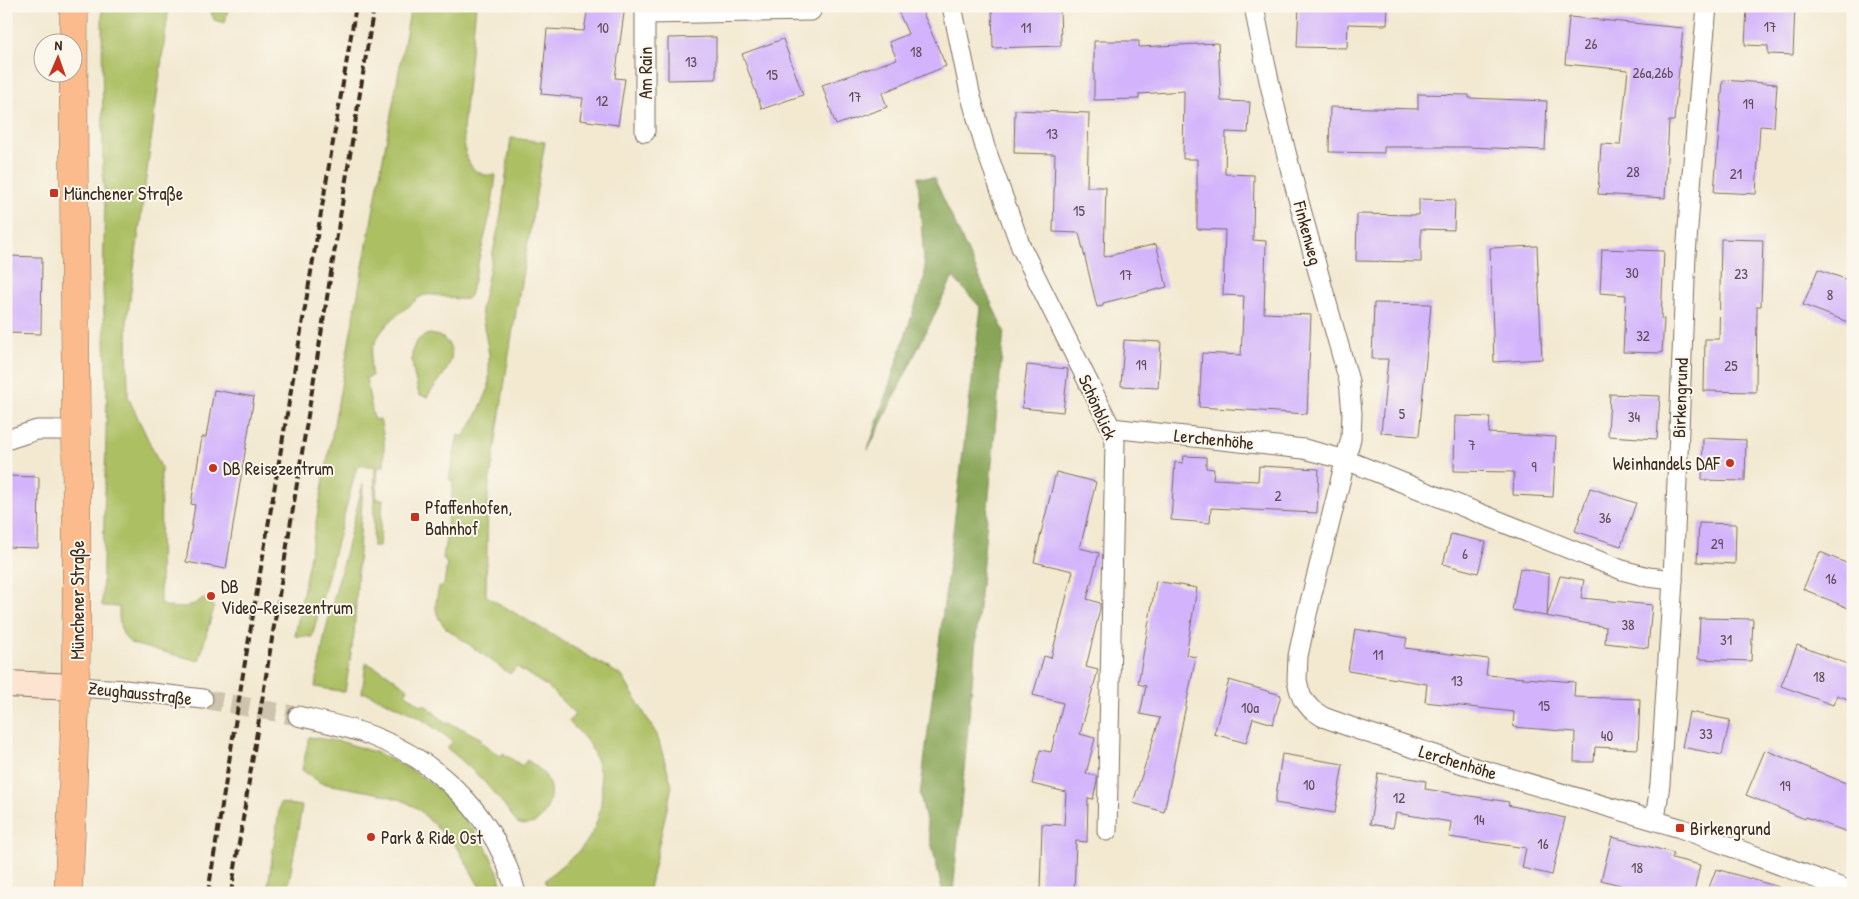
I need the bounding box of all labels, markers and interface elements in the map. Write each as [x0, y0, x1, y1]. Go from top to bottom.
house number: 17 [1764, 16, 1776, 37]
house number: 10 [597, 17, 609, 38]
house number: 11 [1021, 17, 1031, 38]
north arrow [32, 32, 82, 82]
house number: 26 [1584, 33, 1598, 54]
text: N [54, 35, 63, 54]
house number: 18 [910, 41, 922, 62]
street label: Am Rain [633, 47, 658, 99]
house number: 13 [685, 51, 697, 72]
house number: 26a,26b [1632, 62, 1674, 83]
house number: 15 [766, 64, 779, 85]
house number: 17 [849, 86, 861, 107]
house number: 12 [596, 90, 608, 111]
house number: 19 [1743, 93, 1754, 114]
house number: 13 [1046, 123, 1058, 144]
house number: 28 [1626, 161, 1640, 182]
house number: 21 [1730, 163, 1742, 184]
place label: Münchener Straße [64, 181, 183, 206]
marker: Münchener Straße [48, 187, 60, 199]
street label: Finkenweg [1287, 197, 1329, 268]
house number: 15 [1073, 200, 1086, 221]
house number: 30 [1625, 262, 1639, 283]
house number: 23 [1734, 263, 1748, 284]
house number: 17 [1120, 264, 1132, 285]
house number: 8 [1827, 284, 1833, 305]
house number: 32 [1636, 325, 1650, 346]
house number: 19 [1136, 354, 1147, 375]
house number: 25 [1724, 355, 1738, 376]
street label: Birkengrund [1666, 358, 1694, 438]
street label: Schönblick [1073, 370, 1124, 444]
house number: 5 [1399, 403, 1406, 424]
house number: 34 [1628, 406, 1641, 427]
street label: Lerchenhöhe [1173, 422, 1255, 456]
house number: 7 [1468, 434, 1476, 455]
place label: Weinhandels DAF [1613, 451, 1721, 476]
place label: DB Reisezentrum [223, 456, 334, 481]
house number: 9 [1531, 456, 1537, 477]
marker: Weinhandels DAF [1724, 457, 1736, 469]
marker: DB Reisezentrum [207, 462, 219, 474]
house number: 2 [1274, 485, 1282, 506]
place label: Pfaffenhofen, Bahnhof [425, 495, 512, 541]
house number: 36 [1599, 507, 1611, 528]
marker: Pfaffenhofen, Bahnhof [409, 511, 421, 523]
house number: 29 [1711, 533, 1724, 554]
street label: Münchener Straße [65, 540, 90, 660]
house number: 6 [1462, 543, 1468, 564]
house number: 16 [1825, 568, 1837, 589]
place label: DB Video-Reisezentrum [221, 574, 353, 620]
marker: DB Video-Reisezentrum [205, 590, 217, 602]
house number: 38 [1621, 614, 1635, 635]
house number: 31 [1720, 629, 1732, 650]
house number: 11 [1373, 644, 1383, 665]
house number: 18 [1813, 666, 1825, 687]
house number: 13 [1451, 670, 1463, 691]
street label: Zeughausstraße [87, 675, 193, 711]
house number: 15 [1538, 695, 1551, 716]
house number: 10a [1241, 697, 1259, 718]
house number: 33 [1699, 723, 1713, 744]
house number: 40 [1601, 725, 1613, 746]
street label: Lerchenhöhe [1416, 738, 1500, 786]
house number: 10 [1303, 774, 1315, 795]
house number: 19 [1780, 775, 1791, 796]
house number: 12 [1393, 787, 1405, 808]
house number: 14 [1473, 809, 1485, 830]
place label: Birkengrund [1690, 816, 1770, 841]
marker: Birkengrund [1674, 822, 1686, 834]
place label: Park & Ride Ost [381, 825, 483, 850]
marker: Park & Ride Ost [365, 831, 377, 843]
house number: 16 [1537, 833, 1549, 854]
house number: 18 [1631, 857, 1643, 878]

